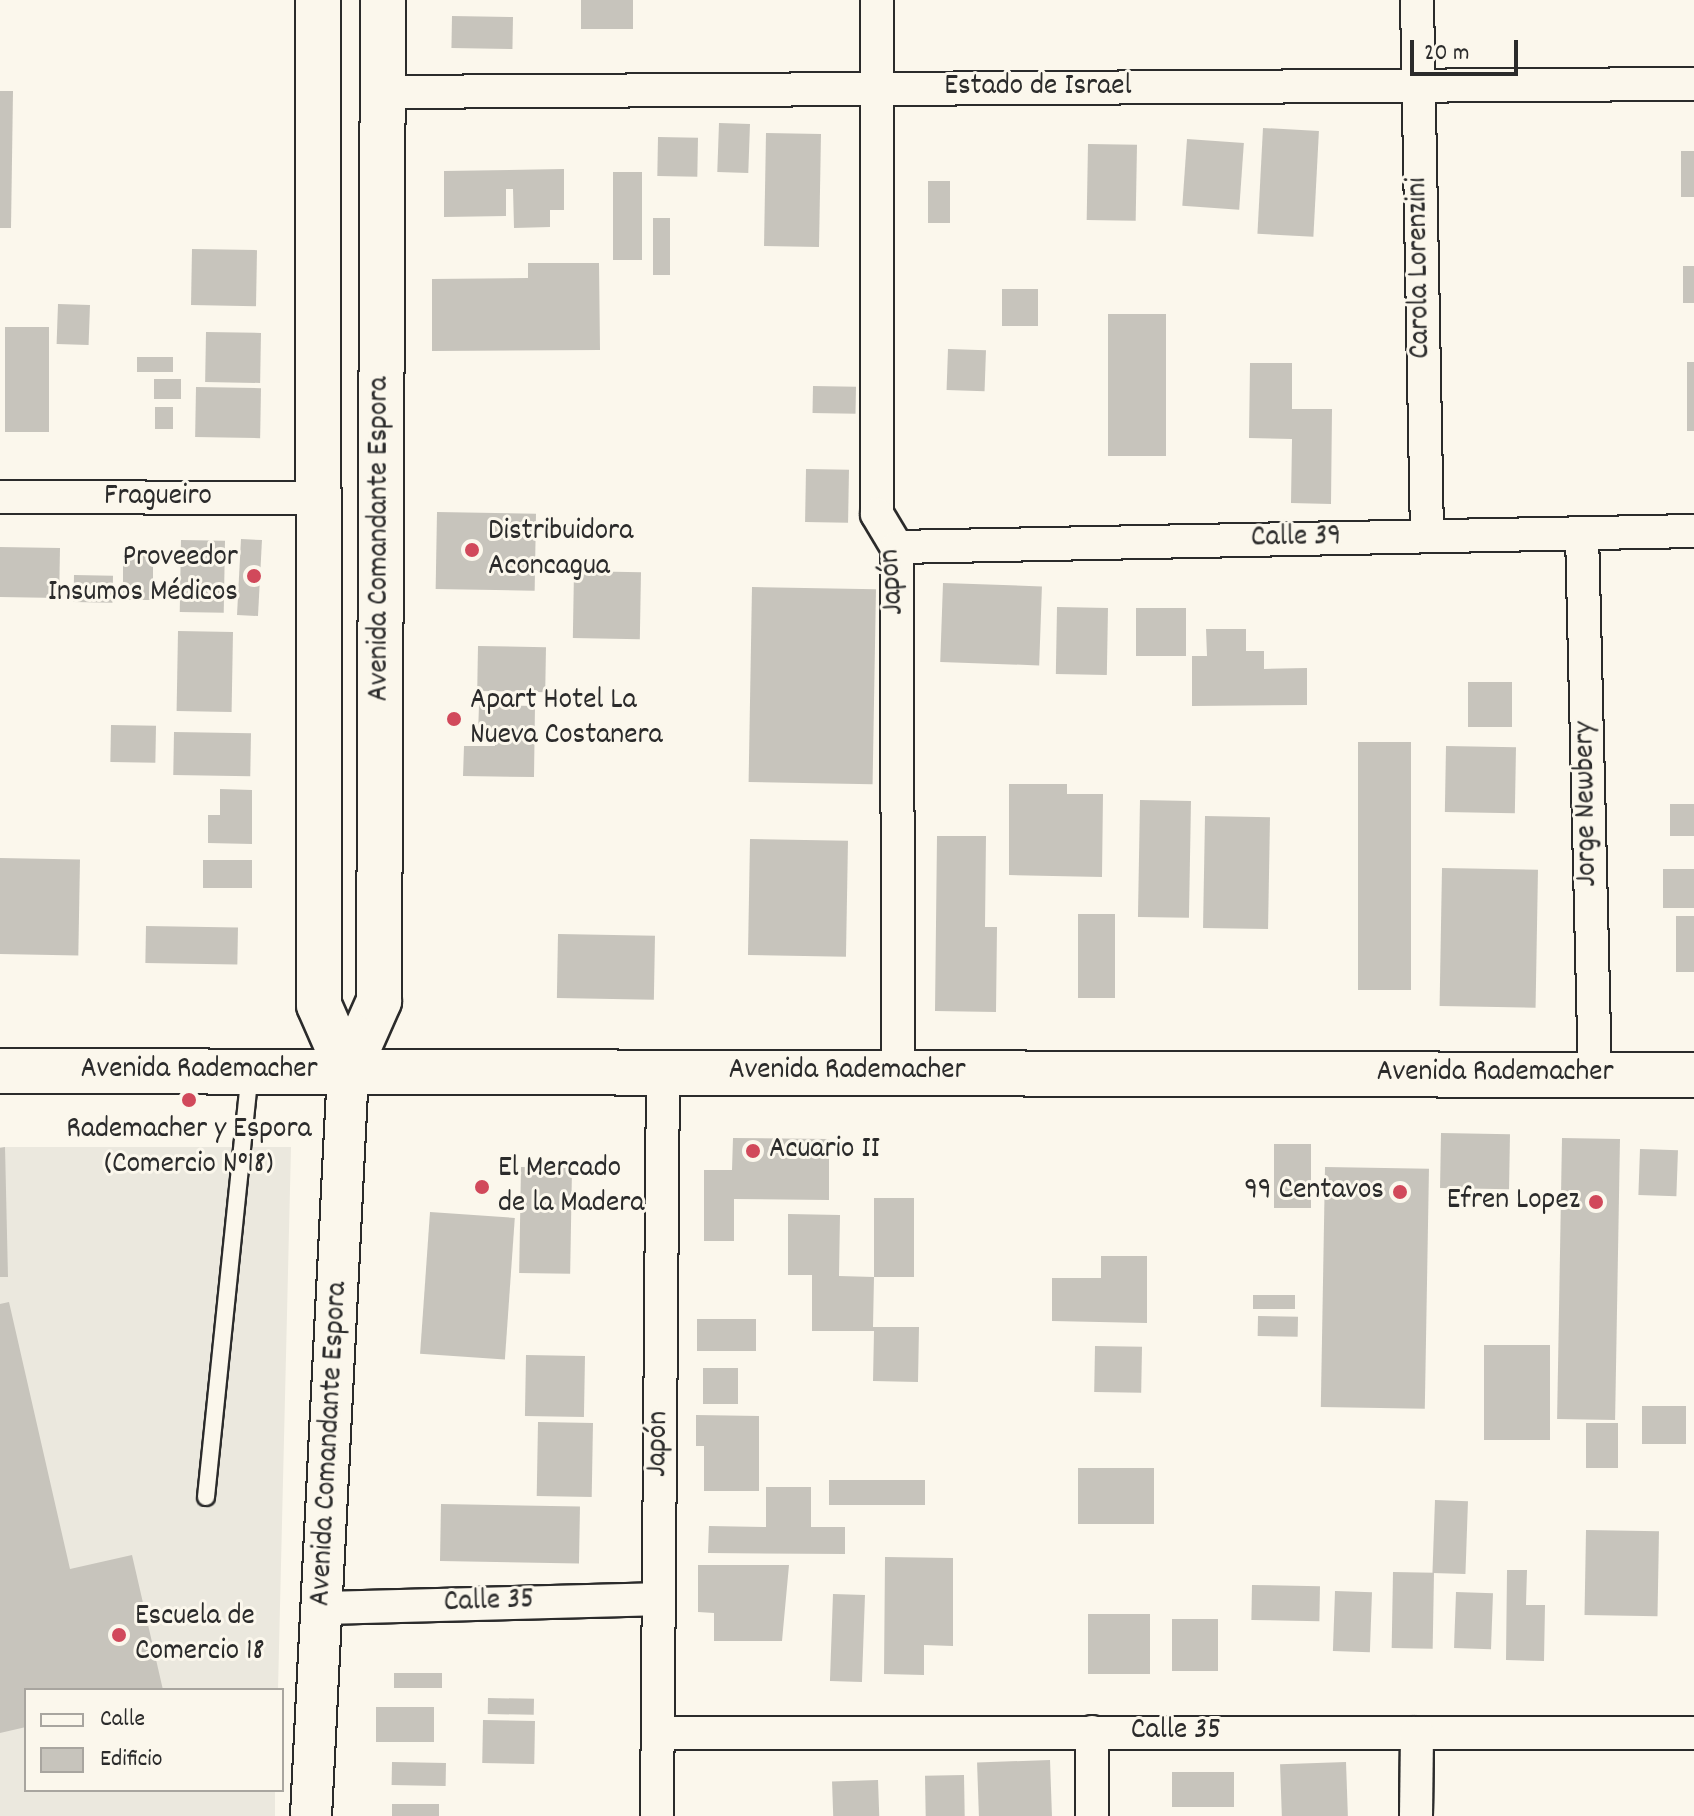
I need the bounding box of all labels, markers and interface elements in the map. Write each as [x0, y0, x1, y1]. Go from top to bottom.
scale bar [1414, 24, 1522, 74]
text: 20 m [1424, 37, 1470, 71]
street label: Estado de Israel [944, 70, 1132, 106]
street label: Carola Lorenzini [1401, 177, 1441, 359]
street label: Avenida Comandante Espora [363, 377, 399, 701]
street label: Fragueiro [104, 480, 212, 516]
place label: Distribuidora Aconcagua [488, 515, 633, 586]
street label: Calle 39 [1251, 520, 1341, 558]
place label: Proveedor Insumos Médicos [48, 541, 238, 612]
marker: Distribuidora Aconcagua [463, 541, 481, 559]
street label: Japón [874, 548, 914, 616]
marker: Proveedor Insumos Médicos [245, 567, 263, 585]
place label: Apart Hotel La Nueva Costanera [470, 684, 663, 754]
marker: Apart Hotel La Nueva Costanera [445, 710, 463, 728]
street label: Jorge Newbery [1569, 721, 1607, 887]
street label: Avenida Rademacher [80, 1053, 318, 1089]
street label: Avenida Rademacher [728, 1054, 966, 1090]
street label: Avenida Rademacher [1376, 1056, 1614, 1092]
marker: Rademacher y Espora (Comercio N°18) [180, 1091, 198, 1109]
place label: Rademacher y Espora (Comercio N°18) [66, 1113, 312, 1184]
place label: Acuario II [769, 1133, 880, 1169]
marker: Acuario II [744, 1142, 762, 1160]
place label: El Mercado de la Madera [498, 1152, 644, 1222]
place label: 99 Centavos [1244, 1174, 1384, 1210]
marker: El Mercado de la Madera [473, 1178, 491, 1196]
marker: 99 Centavos [1391, 1183, 1409, 1201]
place label: Efren Lopez [1447, 1184, 1580, 1220]
marker: Efren Lopez [1587, 1193, 1605, 1211]
street label: Avenida Comandante Espora [305, 1281, 357, 1607]
street label: Japón [641, 1411, 679, 1477]
street label: Calle 35 [443, 1583, 535, 1623]
place label: Escuela de Comercio 18 [135, 1600, 264, 1670]
marker: Escuela de Comercio 18 [110, 1626, 128, 1644]
legend [24, 1688, 284, 1792]
text: Calle [100, 1703, 145, 1737]
street label: Calle 35 [1131, 1714, 1221, 1750]
text: Edificio [100, 1743, 162, 1777]

